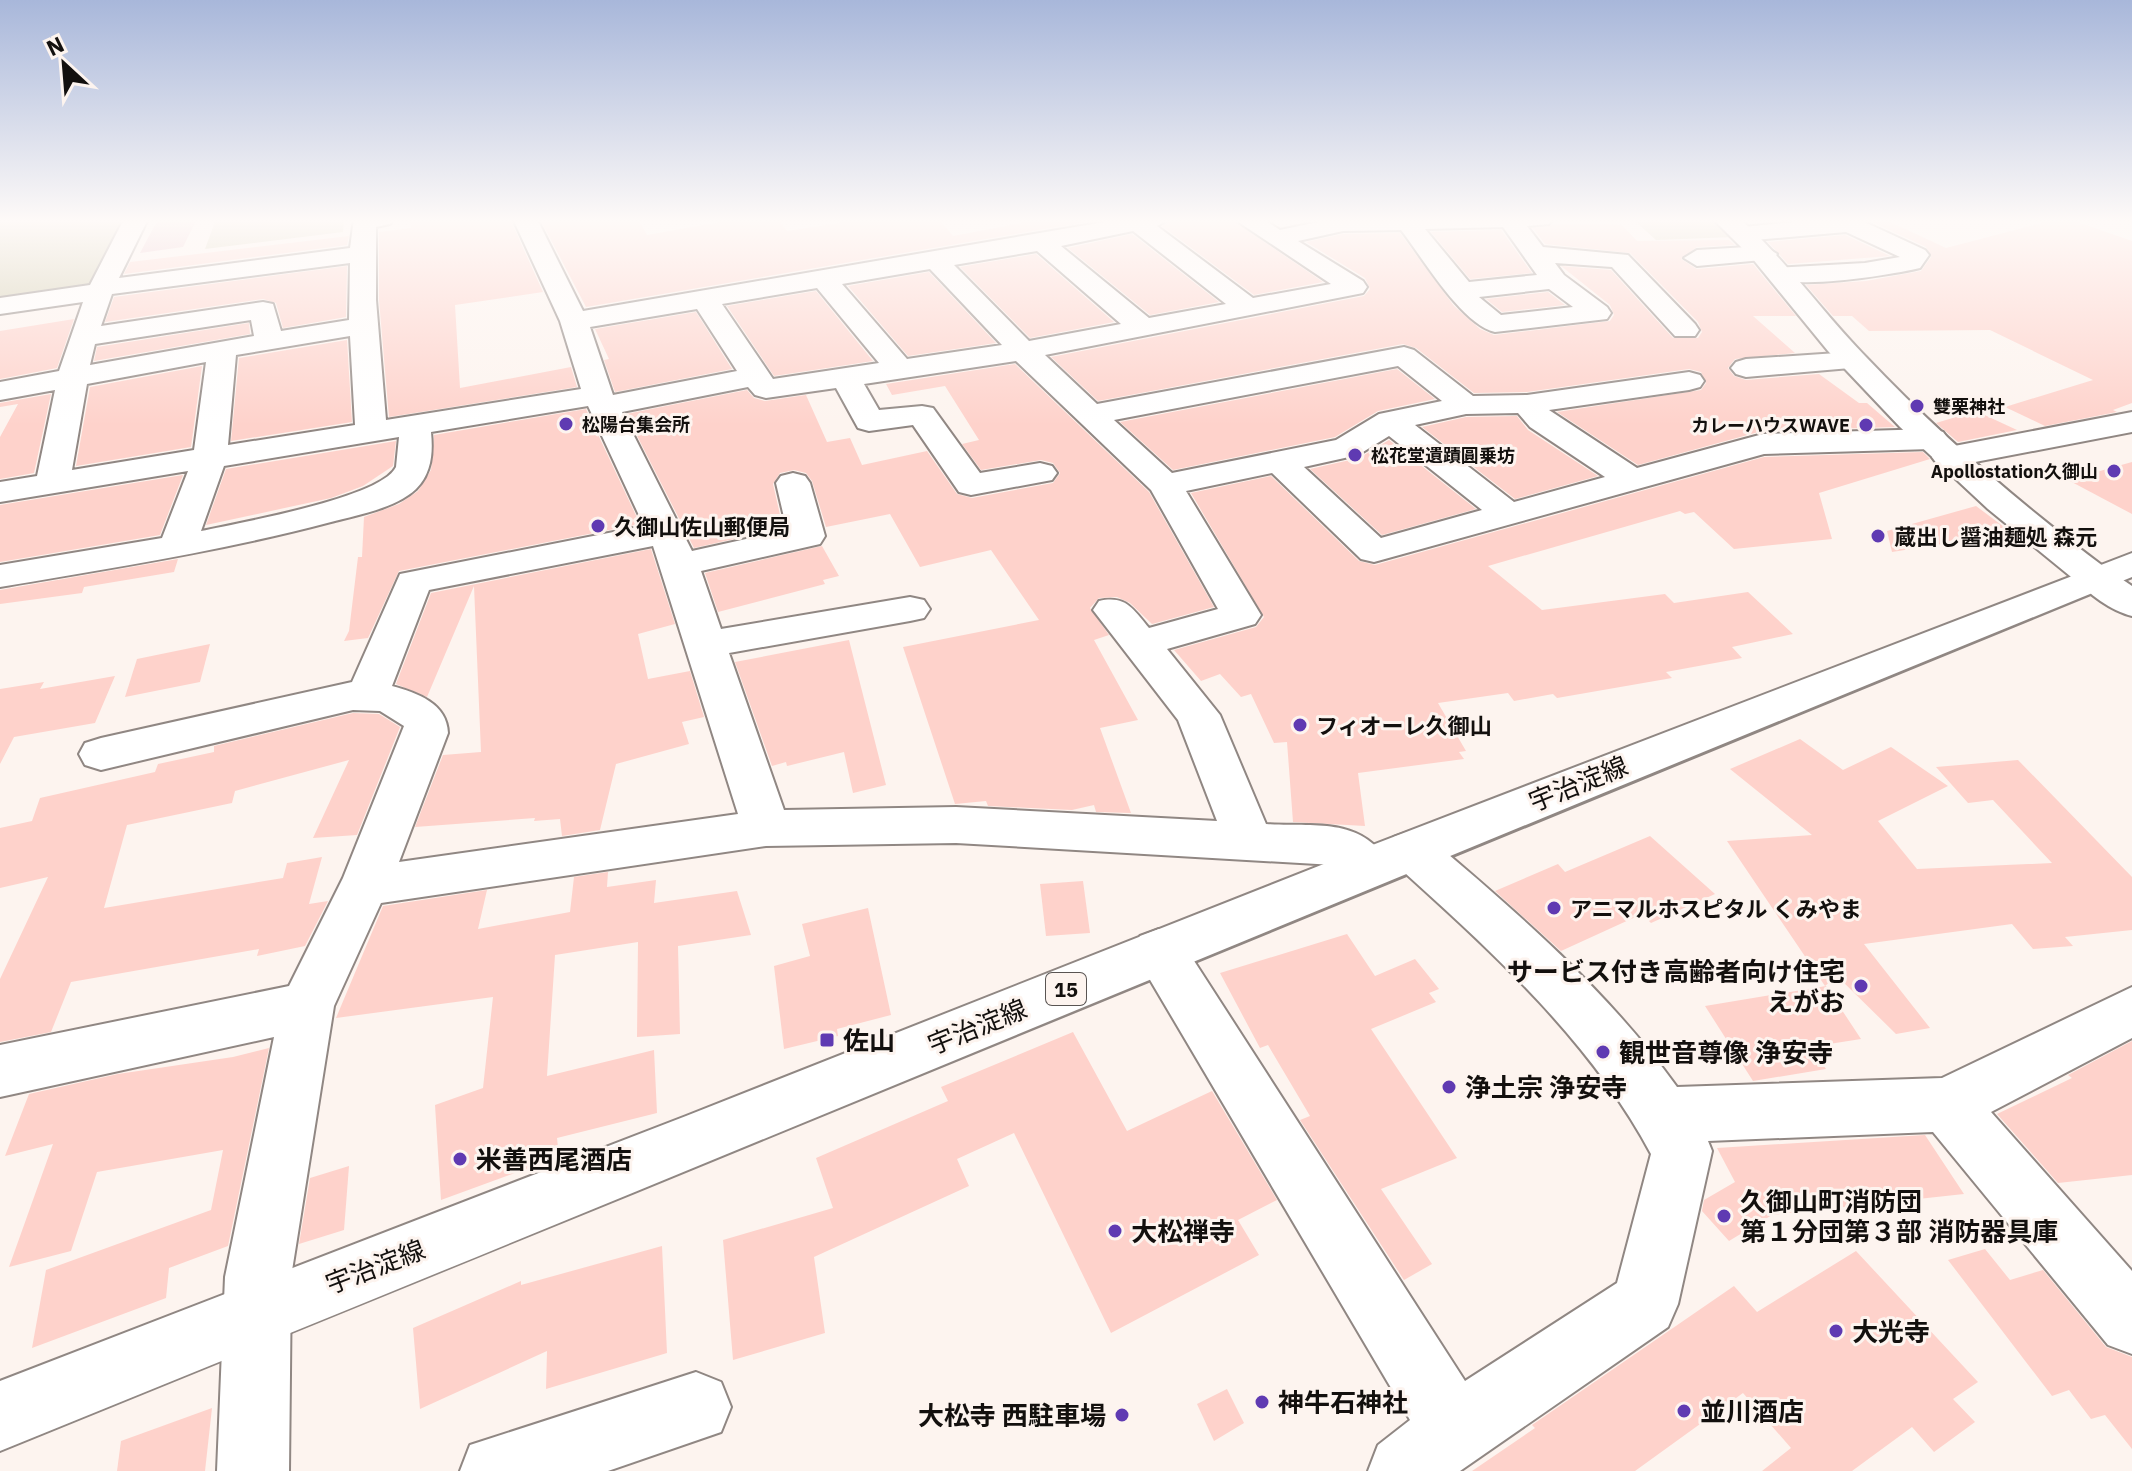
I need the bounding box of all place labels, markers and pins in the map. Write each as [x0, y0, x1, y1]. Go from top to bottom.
place label: 雙栗神社 [1933, 395, 2005, 418]
marker: 雙栗神社 [1908, 397, 1926, 415]
place label: 松陽台集会所 [582, 413, 690, 436]
place label: カレーハウスWAVE [1691, 414, 1850, 437]
marker: 松陽台集会所 [557, 415, 575, 433]
marker: カレーハウスWAVE [1857, 416, 1875, 434]
place label: 松花堂遺蹟圓乗坊 [1371, 444, 1515, 467]
marker: 松花堂遺蹟圓乗坊 [1346, 446, 1364, 464]
place label: Apollostation久御山 [1931, 460, 2098, 483]
marker: Apollostation久御山 [2105, 462, 2123, 480]
place label: 久御山佐山郵便局 [614, 512, 790, 541]
marker: 久御山佐山郵便局 [589, 517, 607, 535]
place label: 蔵出し醤油麺処 森元 [1894, 522, 2097, 551]
marker: 蔵出し醤油麺処 森元 [1869, 527, 1887, 545]
place label: フィオーレ久御山 [1316, 711, 1492, 740]
marker: フィオーレ久御山 [1291, 716, 1309, 734]
place label: アニマルホスピタル くみやま [1570, 894, 1862, 923]
marker: アニマルホスピタル くみやま [1545, 899, 1563, 917]
place label: サービス付き高齢者向け住宅 えがお [1507, 954, 1845, 1018]
marker: サービス付き高齢者向け住宅 えがお [1852, 977, 1870, 995]
place label: 佐山 [843, 1023, 895, 1057]
marker: 佐山 [818, 1031, 836, 1049]
place label: 観世音尊像 浄安寺 [1619, 1035, 1833, 1069]
marker: 観世音尊像 浄安寺 [1594, 1043, 1612, 1061]
place label: 浄土宗 浄安寺 [1465, 1070, 1627, 1104]
marker: 浄土宗 浄安寺 [1440, 1078, 1458, 1096]
place label: 米善西尾酒店 [476, 1142, 632, 1176]
marker: 米善西尾酒店 [451, 1150, 469, 1168]
place label: 久御山町消防団 第１分団第３部 消防器具庫 [1740, 1184, 2058, 1248]
marker: 久御山町消防団 第１分団第３部 消防器具庫 [1715, 1207, 1733, 1225]
place label: 大松禅寺 [1131, 1214, 1235, 1248]
marker: 大松禅寺 [1106, 1222, 1124, 1240]
place label: 大光寺 [1852, 1314, 1930, 1348]
marker: 大光寺 [1827, 1322, 1845, 1340]
place label: 神牛石神社 [1278, 1385, 1408, 1419]
marker: 神牛石神社 [1253, 1393, 1271, 1411]
place label: 並川酒店 [1700, 1394, 1804, 1428]
place label: 大松寺 西駐車場 [918, 1398, 1106, 1432]
marker: 並川酒店 [1675, 1402, 1693, 1420]
marker: 大松寺 西駐車場 [1113, 1406, 1131, 1424]

